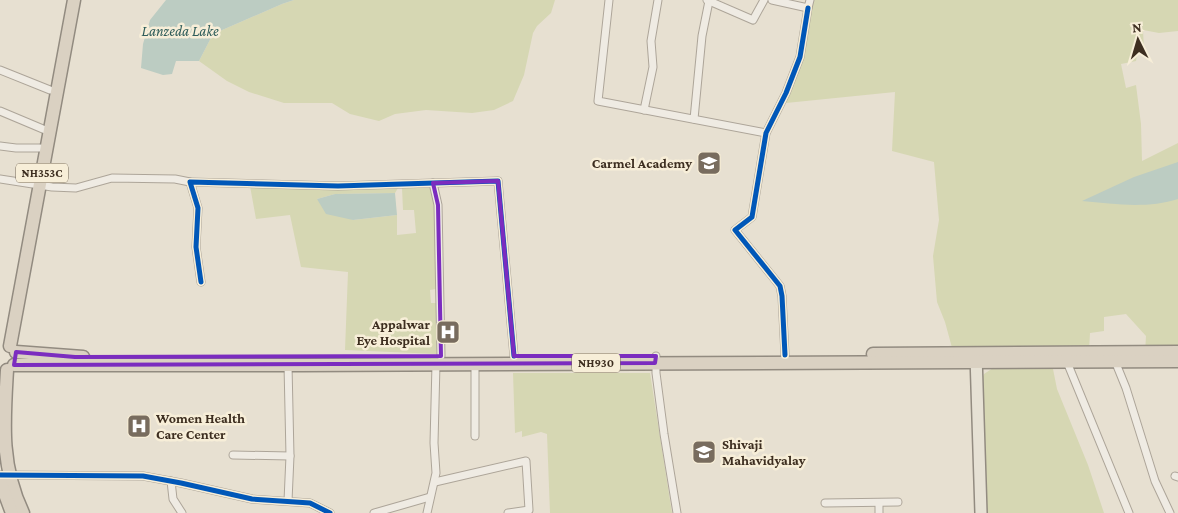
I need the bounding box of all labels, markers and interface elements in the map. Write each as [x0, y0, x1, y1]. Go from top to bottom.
north arrow [1113, 15, 1163, 65]
text: N [1131, 19, 1143, 35]
water label: Lanzeda Lake [141, 23, 219, 39]
school or university icon: Carmel Academy [696, 150, 722, 176]
place label: Carmel Academy [592, 155, 692, 171]
road number: NH353C [16, 164, 68, 182]
place label: Appalwar Eye Hospital [356, 316, 430, 348]
hospital icon: Appalwar Eye Hospital [435, 319, 461, 345]
road number: NH930 [572, 353, 620, 372]
place label: Women Health Care Center [155, 410, 245, 442]
hospital icon: Women Health Care Center [126, 413, 152, 439]
place label: Shivaji Mahavidyalay [722, 436, 806, 468]
school or university icon: Shivaji Mahavidyalay [691, 439, 717, 465]

